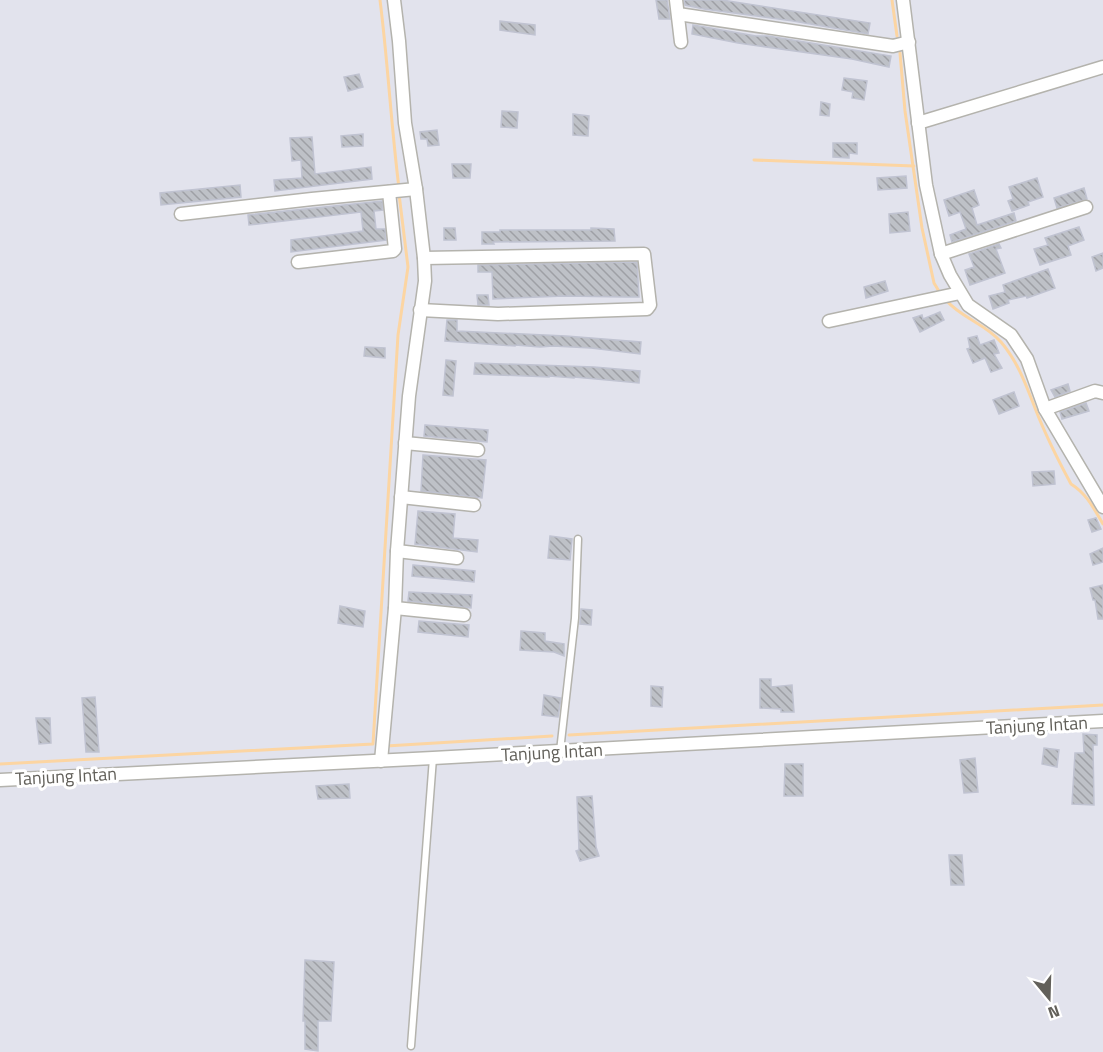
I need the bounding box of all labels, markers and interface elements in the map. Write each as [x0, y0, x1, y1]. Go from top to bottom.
street label: Tanjung Intan [985, 709, 1089, 741]
street label: Tanjung Intan [500, 736, 604, 768]
street label: Tanjung Intan [14, 760, 118, 792]
north arrow [1019, 968, 1079, 1028]
text: N [1045, 999, 1063, 1025]

